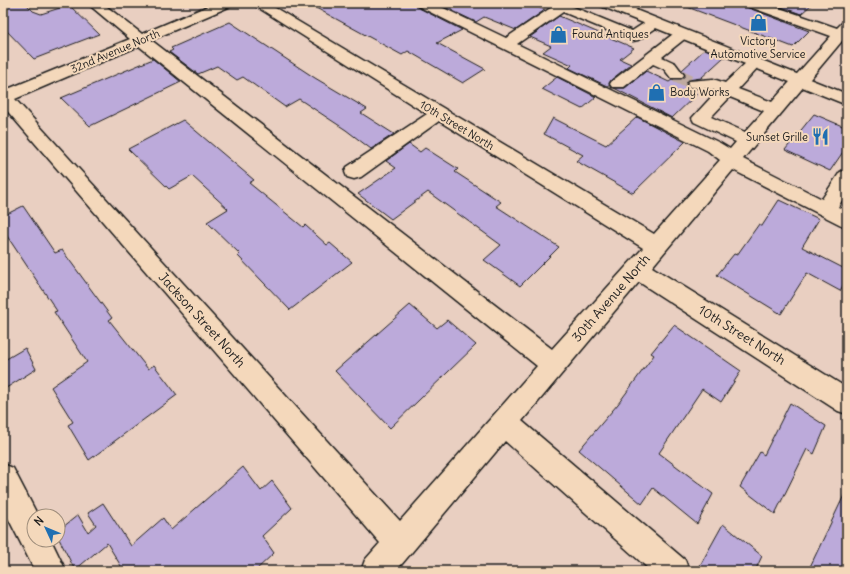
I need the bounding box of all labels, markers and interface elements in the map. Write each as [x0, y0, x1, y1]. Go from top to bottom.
shop icon: Victory Automotive Service [748, 13, 768, 33]
shop icon: Found Antiques [549, 24, 569, 44]
street label: 32nd Avenue North [68, 26, 162, 76]
place label: Found Antiques [572, 27, 649, 41]
place label: Victory Automotive Service [711, 34, 805, 61]
shop icon: Body Works [647, 82, 667, 102]
place label: Body Works [670, 85, 730, 99]
street label: 10th Street North [417, 97, 497, 153]
restaurant icon: Sunset Grille [811, 127, 831, 147]
place label: Sunset Grille [746, 130, 808, 144]
street label: 30th Avenue North [568, 250, 654, 345]
street label: Jackson Street North [155, 269, 250, 371]
street label: 10th Street North [695, 301, 789, 369]
north arrow [26, 508, 66, 548]
text: N [31, 513, 46, 529]

